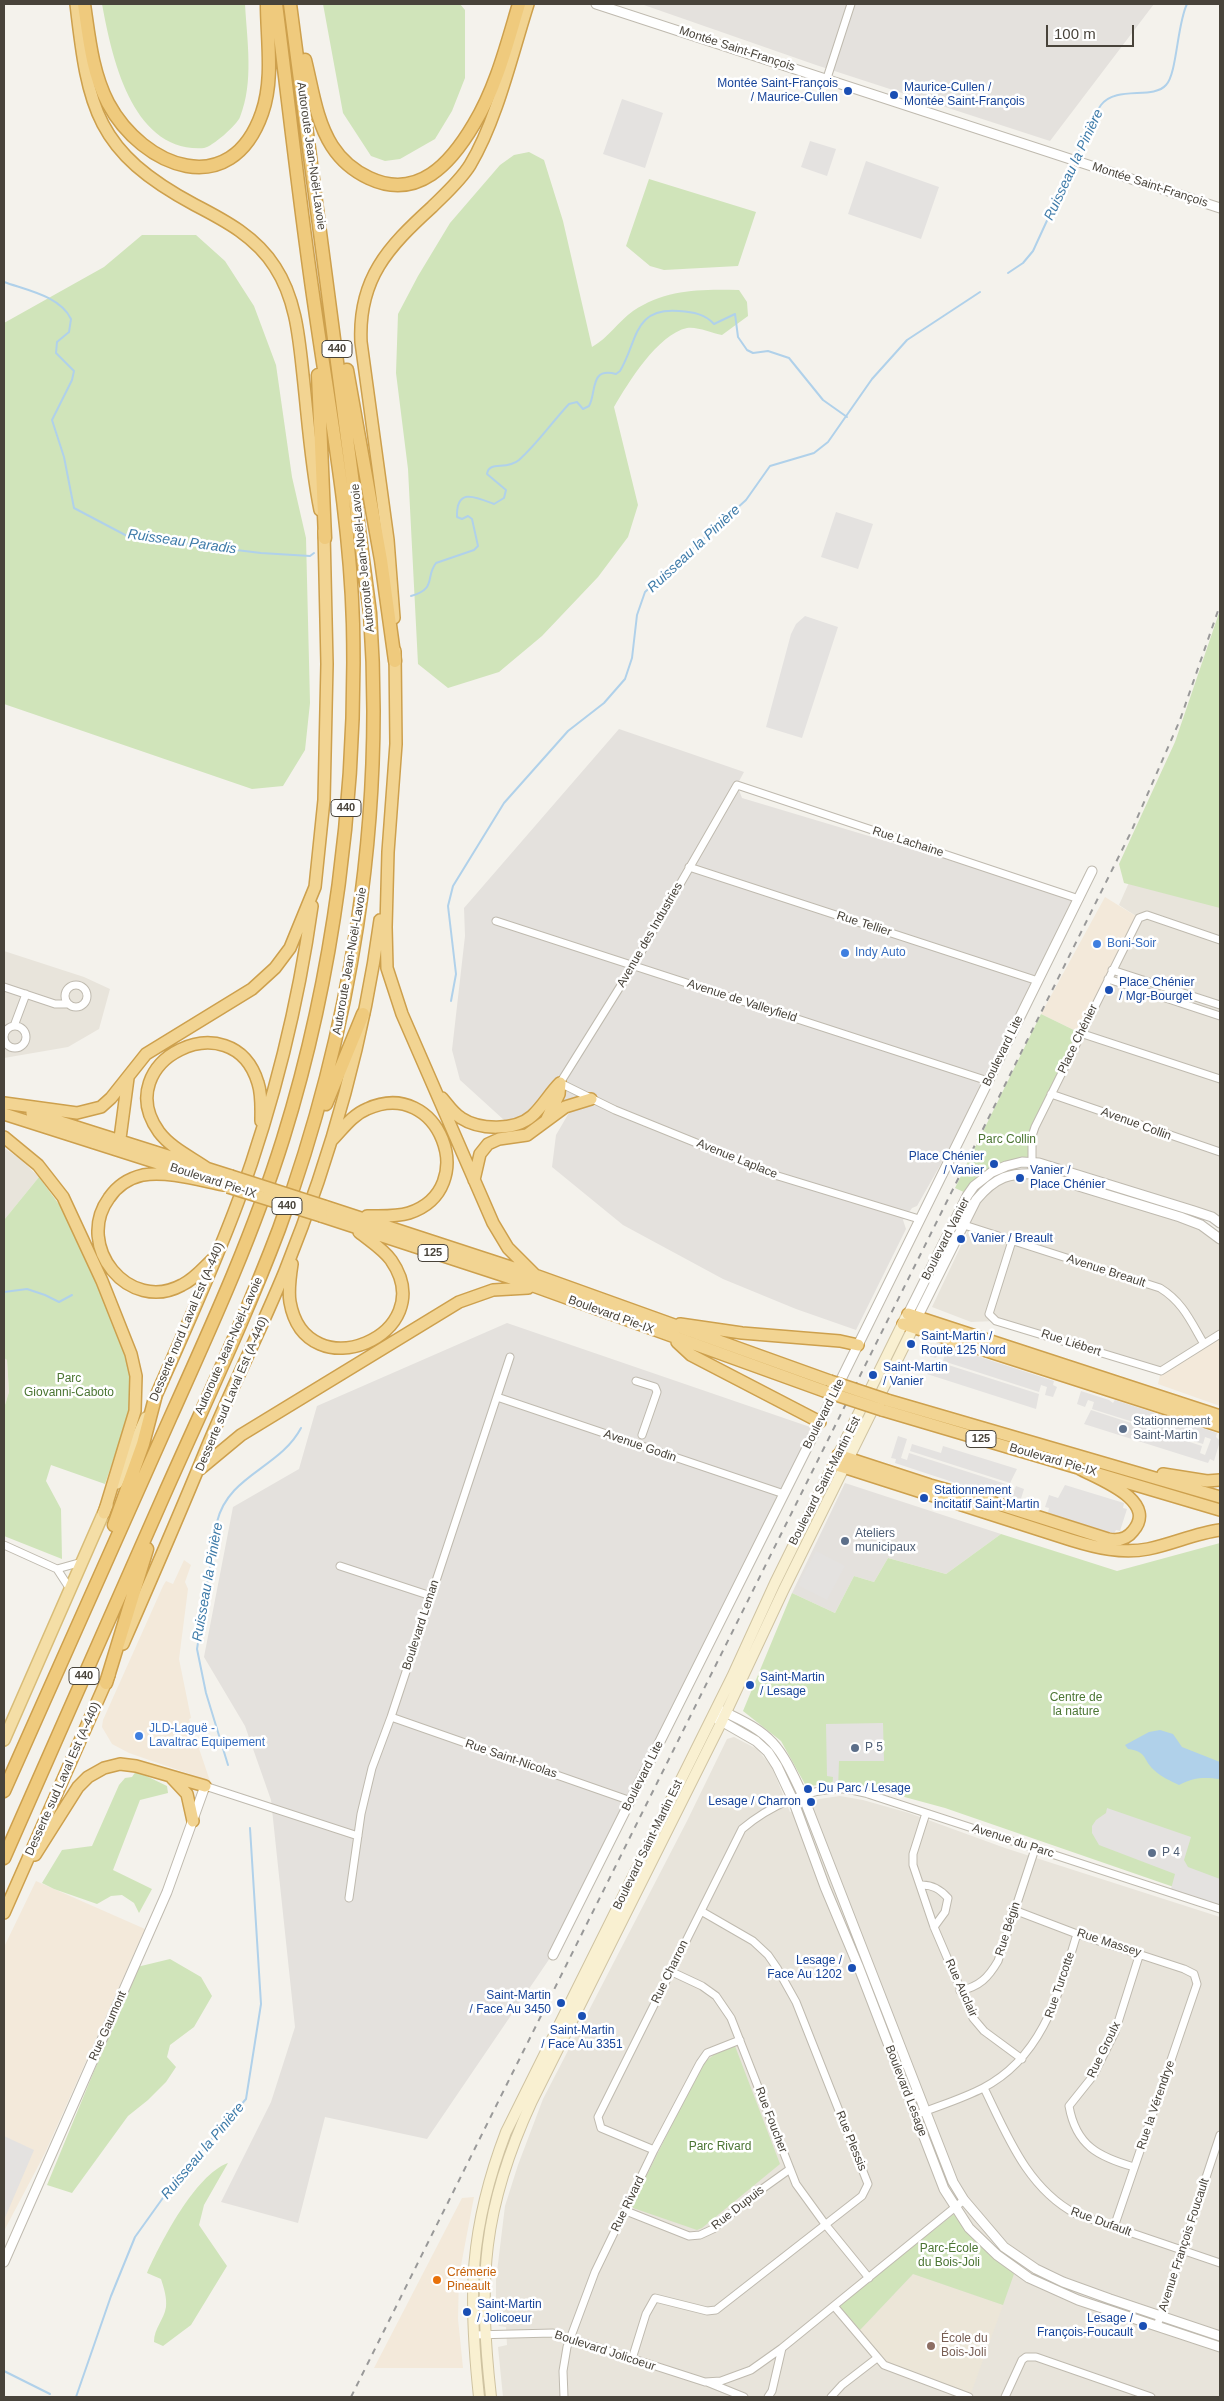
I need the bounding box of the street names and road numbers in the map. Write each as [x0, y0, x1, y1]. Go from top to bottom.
street label: Montée Saint-François [677, 24, 797, 74]
street label: Autoroute Jean-Noël-Lavoie [293, 81, 329, 231]
street label: Montée Saint-François [1090, 160, 1210, 210]
road number: 440 [322, 340, 352, 358]
street label: Autoroute Jean-Noël-Lavoie [348, 483, 378, 633]
road number: 440 [331, 800, 361, 816]
street label: Rue Lachaine [871, 824, 945, 860]
street label: Avenue des Industries [614, 880, 686, 990]
street label: Autoroute Jean-Noël-Lavoie [330, 886, 370, 1036]
street label: Rue Tellier [835, 908, 893, 940]
street label: Avenue de Valleyfield [685, 976, 799, 1026]
street label: Place Chénier [1055, 1002, 1101, 1076]
street label: Boulevard Lite [980, 1013, 1026, 1089]
street label: Avenue Collin [1099, 1105, 1173, 1143]
street label: Avenue Laplace [695, 1136, 779, 1182]
street label: Boulevard Pie-IX [168, 1160, 258, 1202]
street label: Boulevard Vanier [919, 1195, 973, 1283]
road number: 440 [272, 1198, 302, 1214]
street label: Desserte nord Laval Est (A-440) [147, 1240, 227, 1404]
road number: 125 [418, 1244, 448, 1262]
street label: Avenue Breault [1065, 1252, 1147, 1290]
street label: Autoroute Jean-Noël-Lavoie [192, 1275, 266, 1417]
street label: Boulevard Pie-IX [566, 1293, 656, 1337]
street label: Desserte sud Laval Est (A-440) [193, 1314, 271, 1474]
street label: Rue Liébert [1039, 1327, 1103, 1359]
street label: Boulevard Lite [800, 1377, 848, 1451]
street label: Boulevard Saint-Martin Est [786, 1414, 864, 1548]
street label: Avenue Godin [602, 1427, 678, 1465]
road number: 125 [966, 1430, 996, 1448]
street label: Boulevard Pie-IX [1008, 1441, 1098, 1479]
street label: Boulevard Leman [400, 1578, 442, 1672]
road number: 440 [69, 1668, 99, 1684]
street label: Desserte sud Laval Est (A-440) [23, 1700, 103, 1858]
street label: Rue Saint-Nicolas [463, 1737, 559, 1781]
street label: Boulevard Lite [619, 1739, 667, 1813]
street label: Boulevard Saint-Martin Est [610, 1778, 686, 1912]
street label: Avenue du Parc [970, 1821, 1056, 1861]
street label: Rue Bégin [992, 1900, 1024, 1958]
street label: Rue Massey [1075, 1926, 1143, 1960]
street label: Rue Charron [648, 1938, 692, 2006]
street label: Rue Turcotte [1042, 1950, 1078, 2020]
street label: Rue Auclair [942, 1957, 980, 2019]
street label: Rue Gaumont [86, 1989, 130, 2063]
street label: Rue Groulx [1084, 2020, 1124, 2080]
street label: Boulevard Lesage [882, 2043, 930, 2139]
street label: Rue la Vérendrye [1134, 2059, 1178, 2151]
street label: Rue Foucher [752, 2085, 790, 2155]
street label: Rue Plessis [832, 2109, 870, 2173]
street label: Rue Rivard [608, 2174, 648, 2234]
street label: Avenue François Foucault [1156, 2177, 1212, 2313]
street label: Rue Dupuis [709, 2183, 767, 2233]
street label: Rue Dufault [1069, 2204, 1133, 2240]
street label: Boulevard Jolicoeur [553, 2328, 657, 2374]

